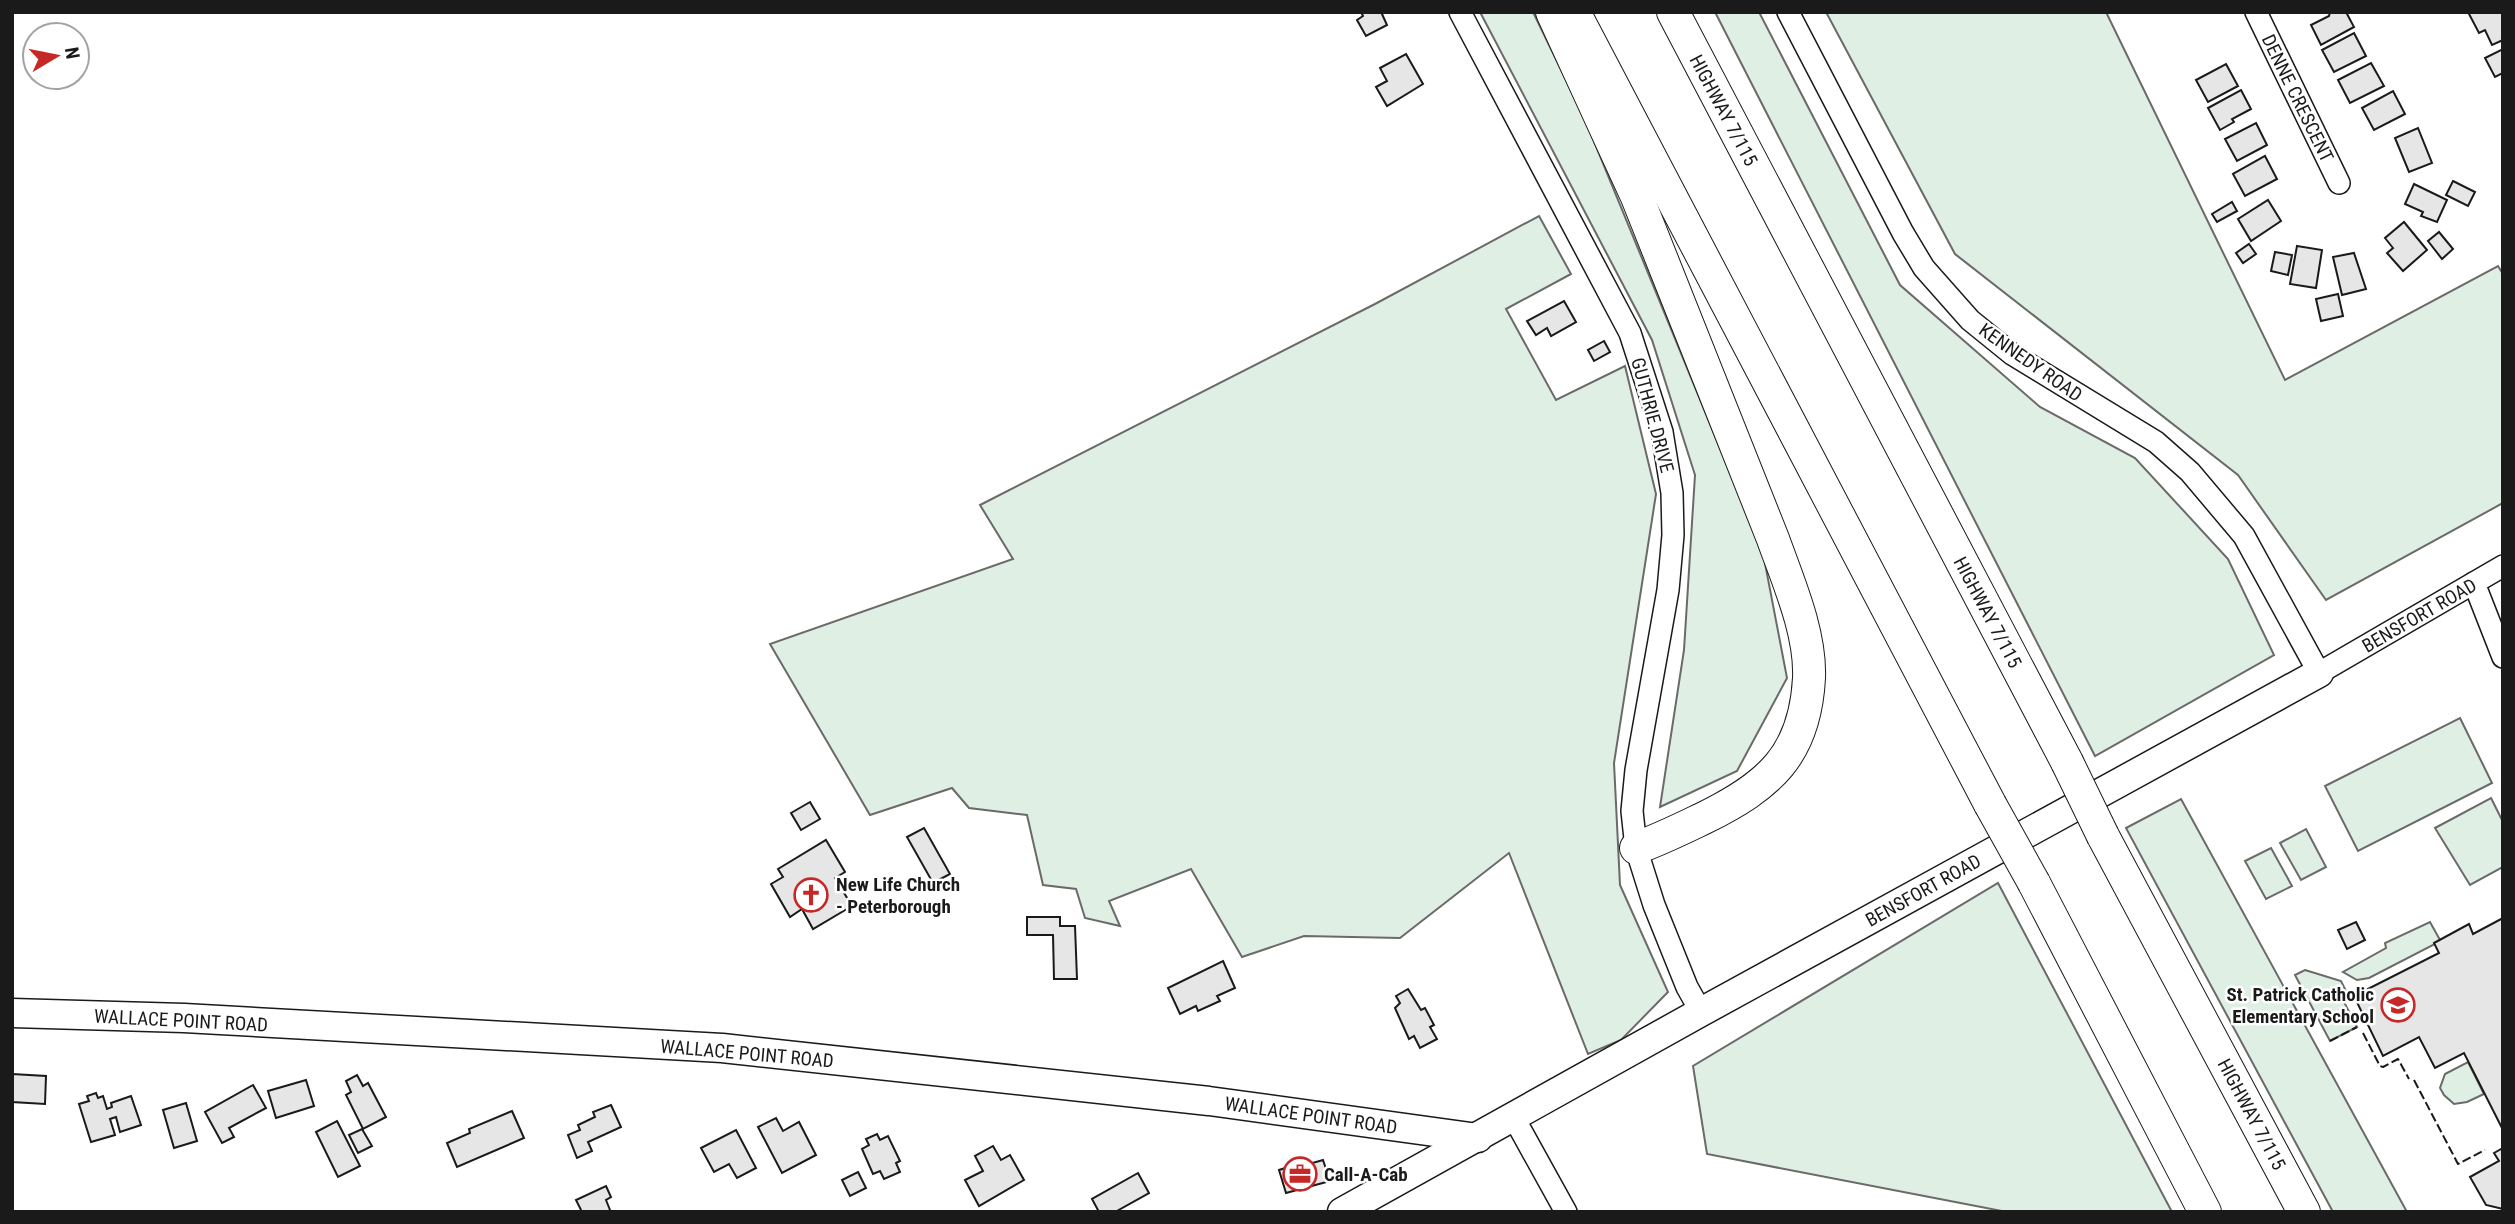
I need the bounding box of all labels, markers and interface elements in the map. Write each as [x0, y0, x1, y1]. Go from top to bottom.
north arrow [21, 21, 91, 91]
street label: DENNE CRESCENT [2257, 31, 2338, 166]
text: N [60, 45, 85, 61]
street label: HIGHWAY 7/115 [1685, 51, 1762, 170]
street label: KENNEDY ROAD [1975, 318, 2087, 406]
street label: GUTHRIE DRIVE [1626, 355, 1679, 475]
street label: HIGHWAY 7/115 [1949, 553, 2026, 672]
street label: BENSFORT ROAD [2358, 573, 2481, 657]
street label: BENSFORT ROAD [1862, 849, 1985, 932]
place label: New Life Church - Peterborough [836, 873, 960, 918]
church icon: New Life Church - Peterborough [792, 876, 830, 914]
place label: St. Patrick Catholic Elementary School [2227, 983, 2374, 1028]
school or university icon: St. Patrick Catholic Elementary School [2379, 986, 2417, 1024]
street label: WALLACE POINT ROAD [94, 1004, 268, 1037]
street label: WALLACE POINT ROAD [659, 1034, 835, 1073]
street label: HIGHWAY 7/115 [2213, 1055, 2290, 1174]
street label: WALLACE POINT ROAD [1223, 1092, 1399, 1139]
office icon: Call-A-Cab [1281, 1155, 1319, 1193]
place label: Call-A-Cab [1324, 1163, 1408, 1186]

